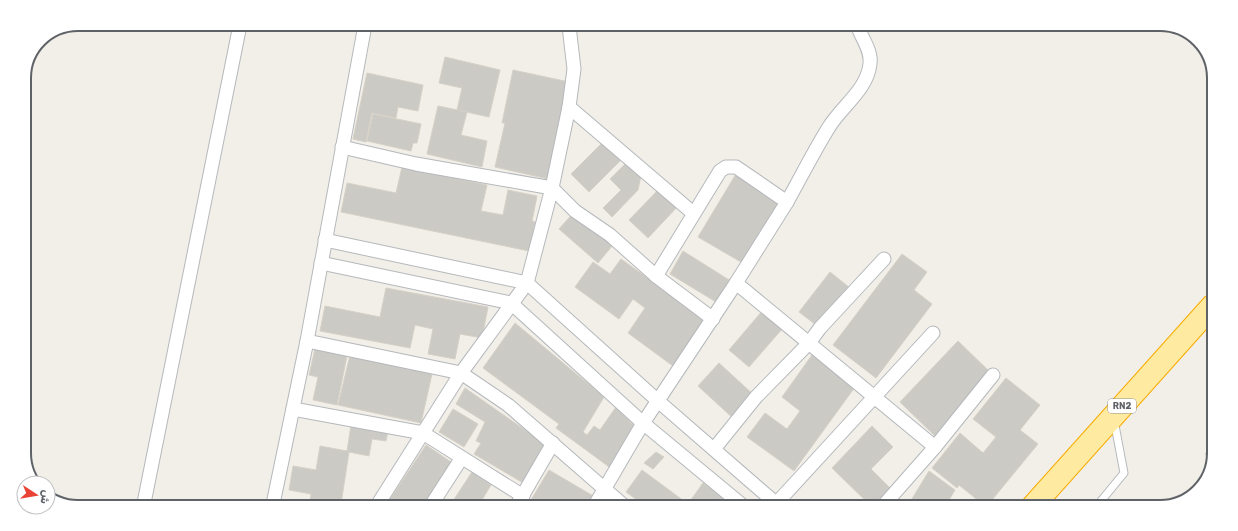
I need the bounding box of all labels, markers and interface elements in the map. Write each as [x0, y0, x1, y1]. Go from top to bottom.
road number: RN2 [1108, 399, 1136, 413]
north arrow [16, 475, 56, 515]
text: ش [37, 489, 53, 505]

